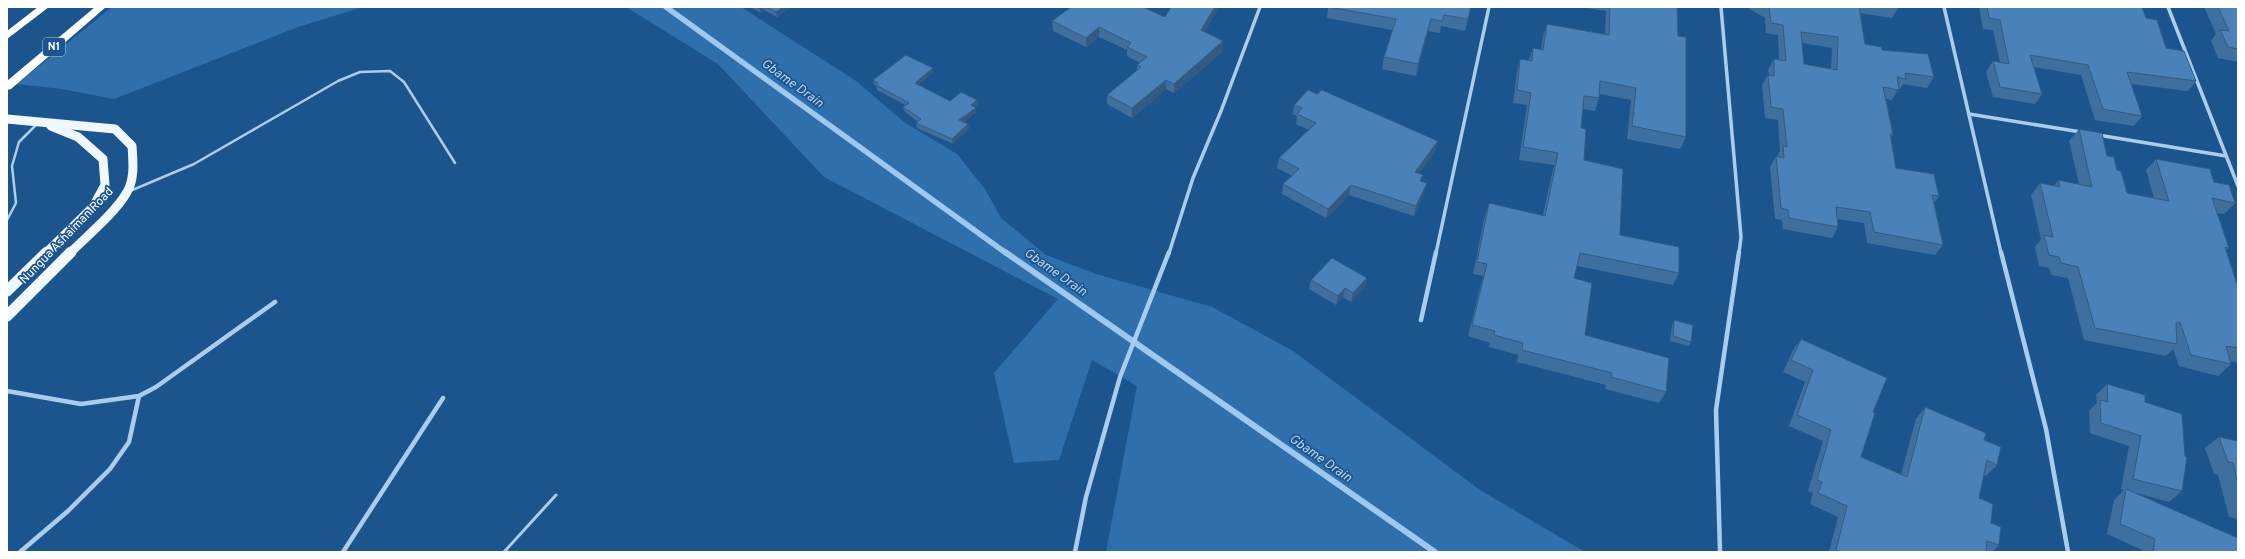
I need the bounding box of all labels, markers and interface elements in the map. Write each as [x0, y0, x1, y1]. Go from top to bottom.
road number: N1 [43, 38, 65, 56]
water label: Gbame Drain [758, 56, 826, 112]
street label: Nungua Ashaiman Road [17, 184, 117, 288]
water label: Gbame Drain [1021, 246, 1089, 300]
water label: Gbame Drain [1286, 432, 1354, 486]

